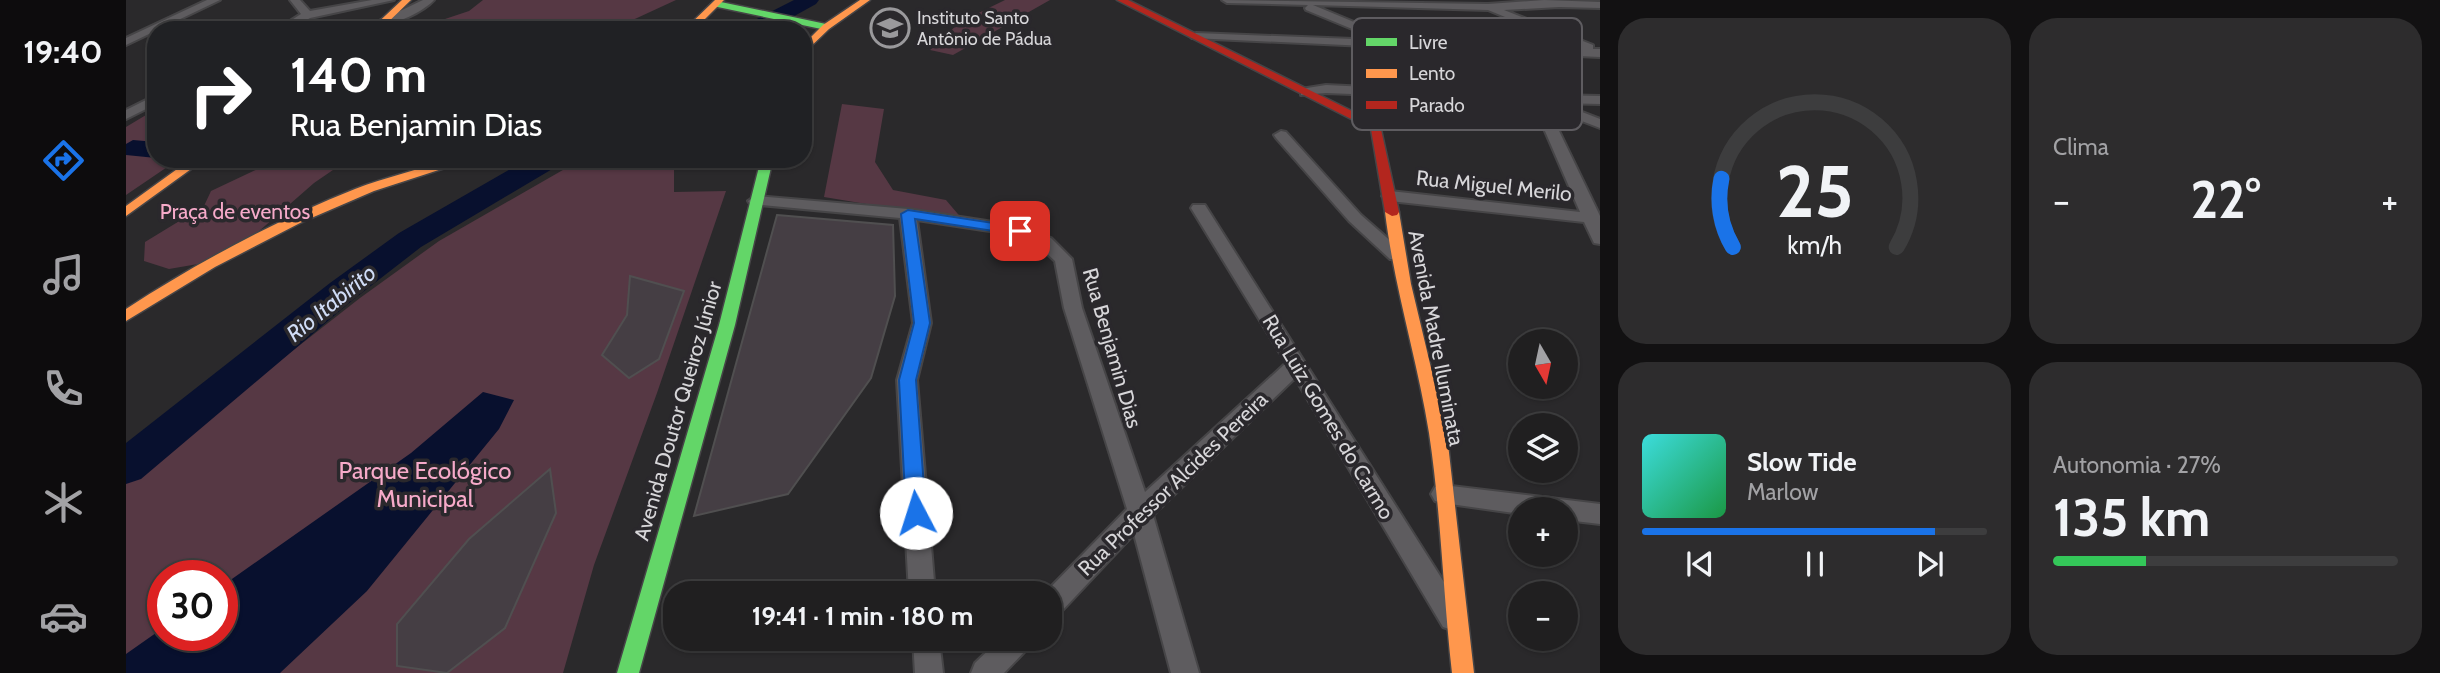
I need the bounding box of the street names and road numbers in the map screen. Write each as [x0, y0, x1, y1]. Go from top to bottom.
street label: Rua Miguel Merilo [1415, 165, 1573, 206]
street label: Avenida Madre Iluminata [1403, 228, 1470, 448]
street label: Rua Benjamin Dias [1077, 265, 1147, 431]
street label: Avenida Doutor Queiroz Júnior [629, 278, 727, 543]
street label: Rua Luiz Gomes do Carmo [1257, 310, 1399, 524]
street label: Rua Professor Alcides Pereira [1073, 387, 1273, 581]

